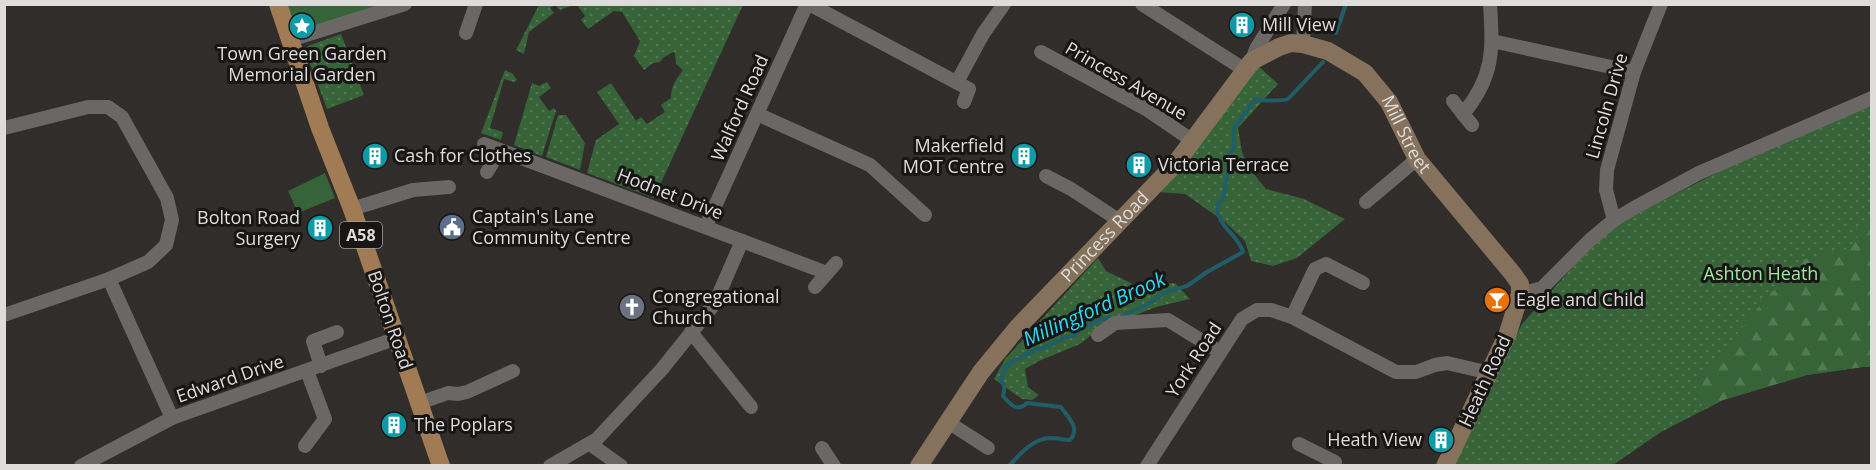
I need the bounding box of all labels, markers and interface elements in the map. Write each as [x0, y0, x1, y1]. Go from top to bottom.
building icon: Mill View [1227, 10, 1257, 40]
place icon: Town Green Garden Memorial Garden [287, 11, 317, 41]
place label: Mill View [1262, 12, 1336, 36]
street label: Princess Avenue [1061, 35, 1192, 125]
place label: Town Green Garden Memorial Garden [217, 41, 387, 86]
street label: Lincoln Drive [1580, 50, 1633, 161]
street label: Walford Road [705, 51, 773, 165]
street label: Mill Street [1376, 91, 1437, 178]
place label: Makerfield MOT Centre [903, 133, 1004, 178]
building icon: Cash for Clothes [360, 141, 390, 171]
building icon: Makerfield MOT Centre [1009, 141, 1039, 171]
place label: Cash for Clothes [394, 143, 531, 167]
building icon: Victoria Terrace [1124, 150, 1154, 180]
place label: Victoria Terrace [1158, 152, 1289, 176]
street label: Hodnet Drive [614, 162, 727, 224]
street label: Princess Road [1055, 186, 1153, 287]
place label: Captain's Lane Community Centre [472, 204, 631, 249]
place label: Bolton Road Surgery [197, 205, 301, 250]
public building icon: Captain's Lane Community Centre [437, 212, 467, 242]
building icon: Bolton Road Surgery [305, 213, 335, 243]
road number: A58 [340, 222, 382, 248]
park label: Ashton Heath [1704, 261, 1818, 285]
water label: Millingford Brook [1018, 265, 1170, 352]
street label: Bolton Road [363, 267, 419, 372]
place label: Congregational Church [652, 284, 780, 329]
bar icon: Eagle and Child [1482, 285, 1512, 315]
place label: Eagle and Child [1516, 287, 1644, 311]
church icon: Congregational Church [617, 292, 647, 322]
street label: York Road [1160, 317, 1226, 402]
street label: Heath Road [1452, 331, 1516, 430]
street label: Edward Drive [173, 348, 287, 408]
building icon: The Poplars [379, 410, 409, 440]
place label: The Poplars [414, 412, 513, 436]
building icon: Heath View [1426, 425, 1456, 455]
place label: Heath View [1327, 427, 1422, 451]

